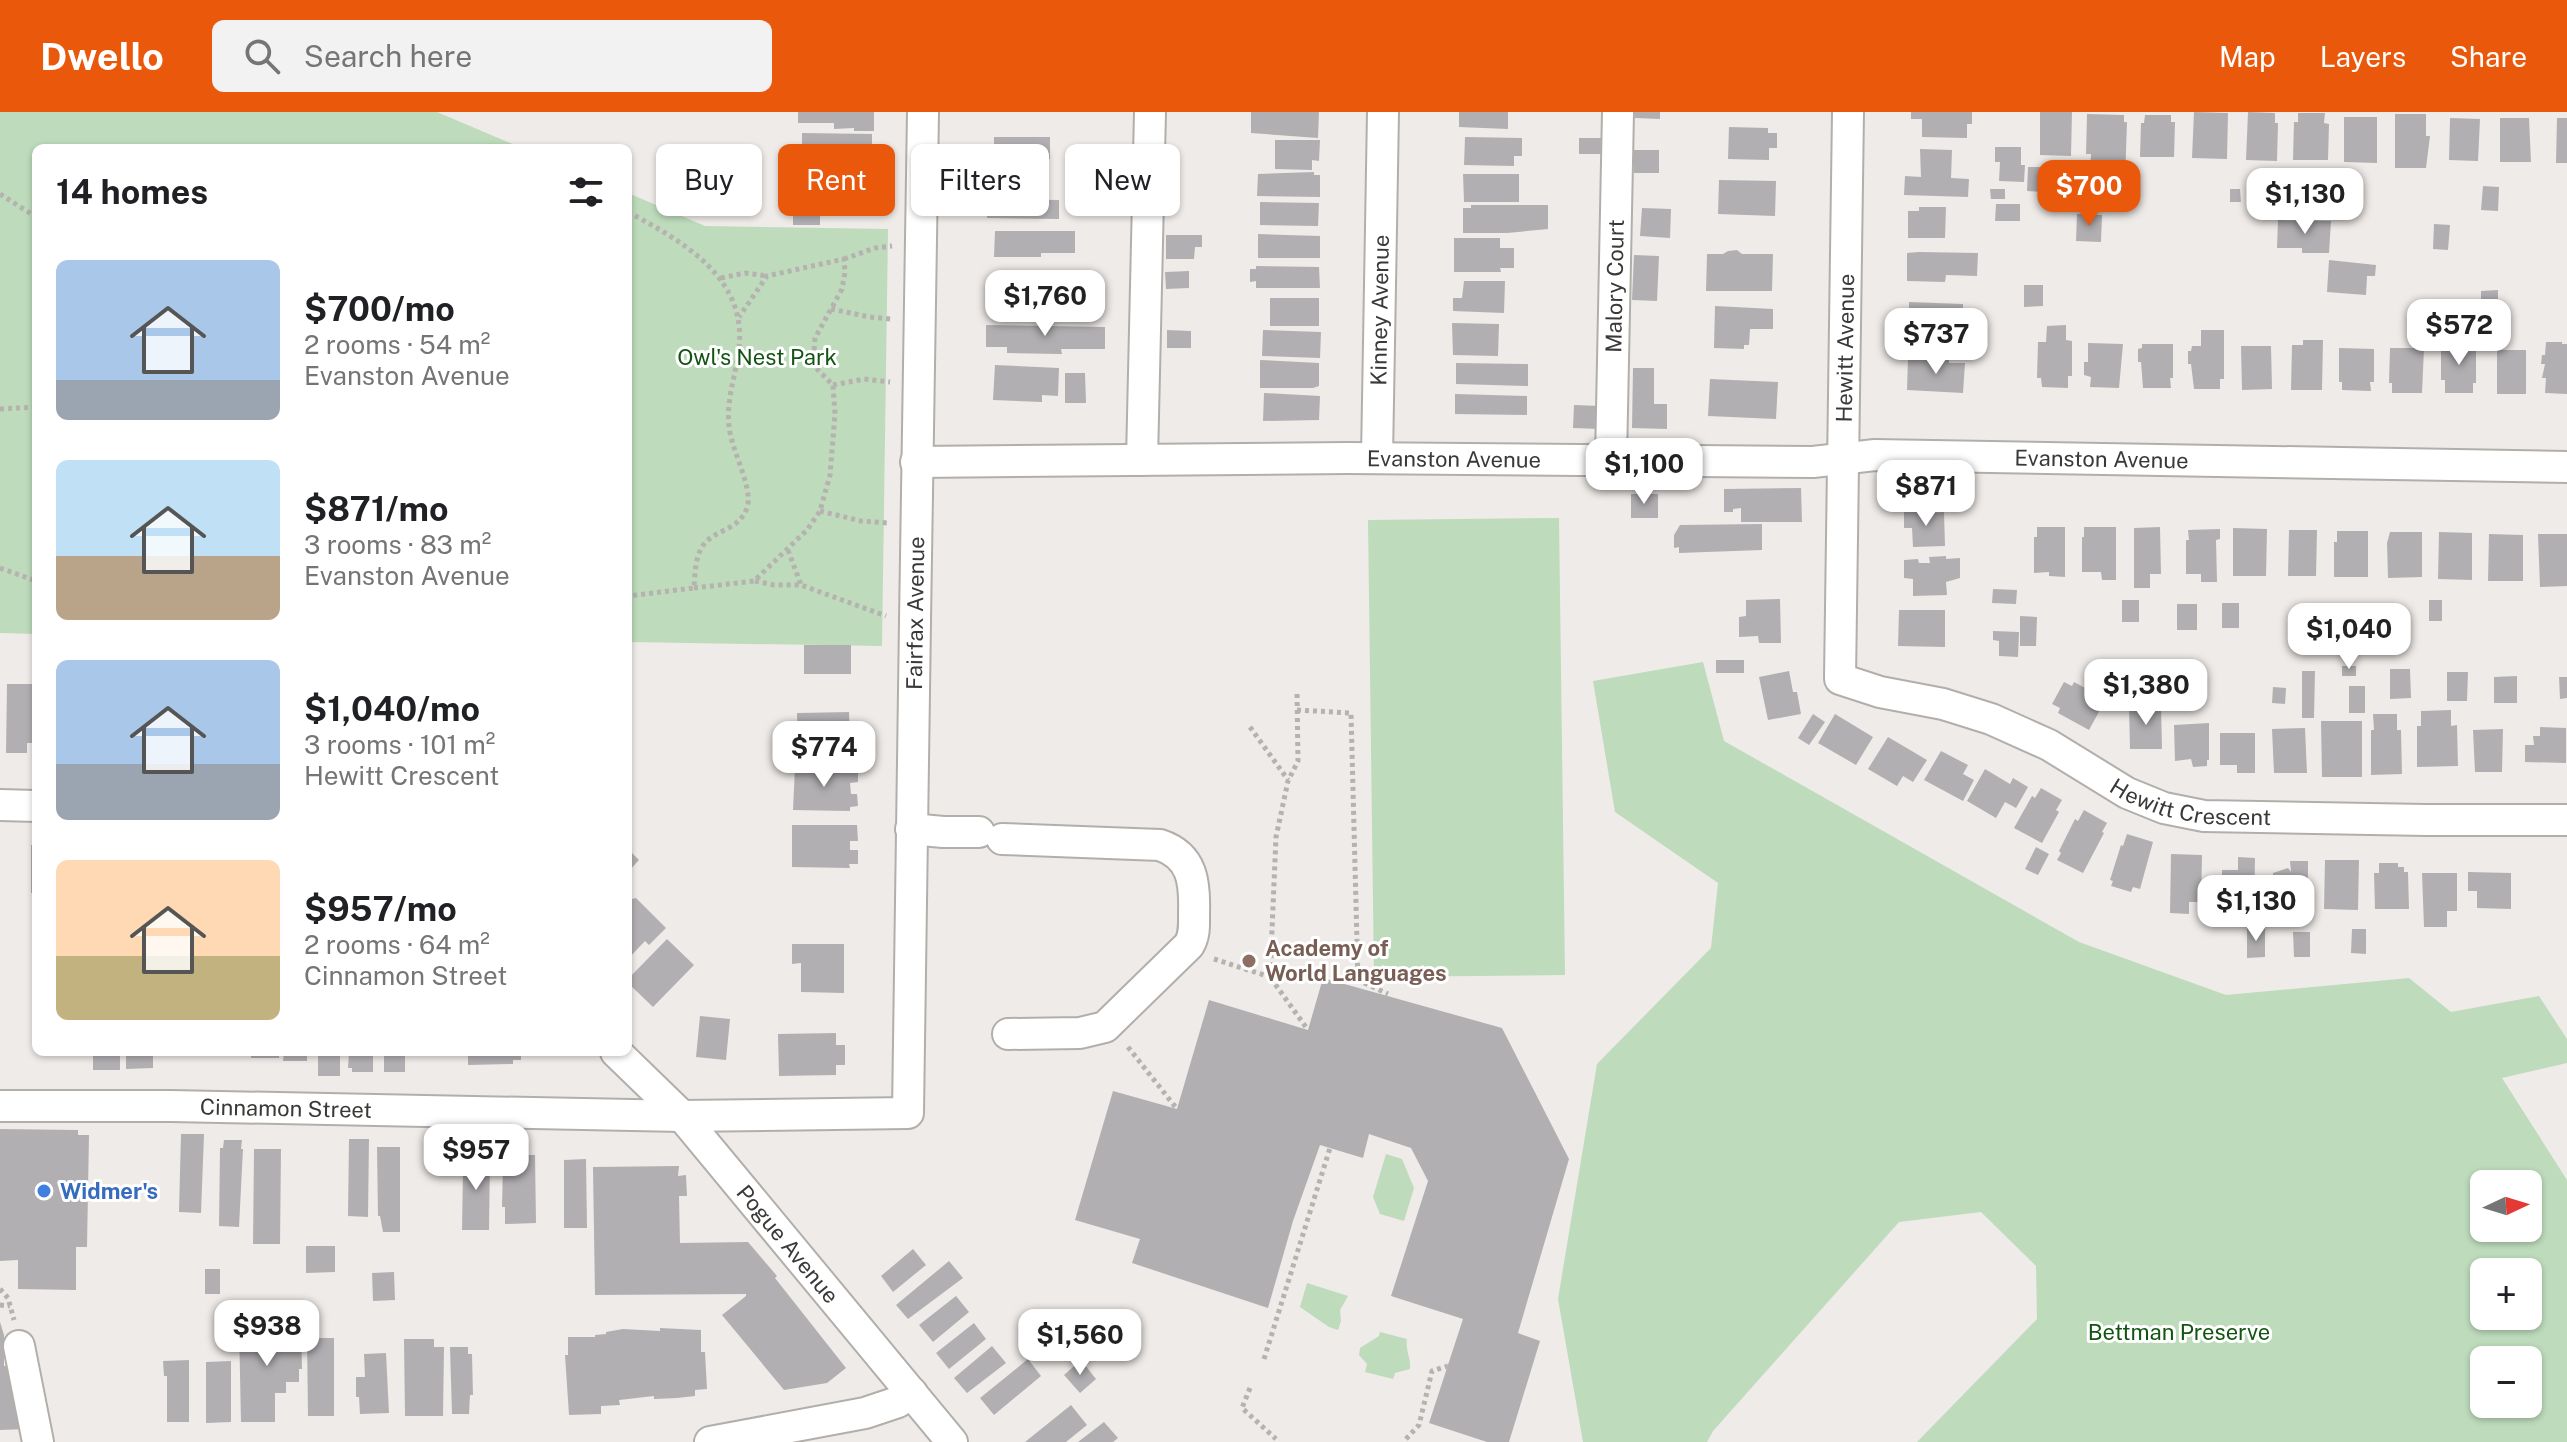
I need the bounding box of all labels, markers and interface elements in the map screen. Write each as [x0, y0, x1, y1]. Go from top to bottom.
search box [212, 20, 772, 92]
text: Dwello [40, 34, 164, 79]
icon: search [240, 34, 284, 78]
text: Search here [304, 38, 472, 74]
text: Map [2219, 40, 2276, 73]
text: Layers [2320, 40, 2406, 73]
text: Share [2450, 40, 2527, 73]
chip: Buy [656, 144, 762, 216]
chip: Rent [778, 144, 895, 216]
chip: Filters [911, 144, 1049, 216]
chip: New [1065, 144, 1180, 216]
pin: $700 [2042, 160, 2136, 228]
pin: $1,130 [2240, 168, 2370, 236]
icon: filters [564, 170, 608, 214]
text: $700 [2055, 170, 2123, 201]
text: 14 homes [56, 172, 208, 212]
text: $1,130 [2264, 178, 2346, 209]
street label: Malory Court [1600, 219, 1629, 353]
street label: Kinney Avenue [1365, 234, 1394, 386]
pin: $1,760 [980, 270, 1110, 338]
street label: Hewitt Avenue [1831, 274, 1859, 422]
text: $1,760 [1003, 280, 1087, 311]
text: $700/mo [304, 289, 455, 329]
icon: home [120, 292, 216, 388]
pin: $572 [2412, 299, 2506, 367]
pin: $737 [1889, 308, 1983, 376]
text: $572 [2425, 309, 2493, 340]
text: $737 [1903, 318, 1969, 349]
text: 2 rooms · 54 m² [304, 329, 490, 360]
park label: Owl's Nest Park [677, 344, 837, 370]
text: Evanston Avenue [304, 360, 510, 391]
pin: $1,100 [1579, 438, 1709, 506]
street label: Evanston Avenue [2014, 444, 2189, 473]
street label: Evanston Avenue [1367, 445, 1541, 473]
text: $1,100 [1604, 448, 1684, 479]
pin: $871 [1879, 460, 1973, 528]
text: $871 [1895, 470, 1957, 501]
text: $871/mo [304, 489, 449, 529]
icon: home [120, 492, 216, 588]
text: 3 rooms · 83 m² [304, 529, 491, 560]
street label: Fairfax Avenue [901, 536, 929, 690]
text: Evanston Avenue [304, 560, 510, 591]
pin: $1,040 [2284, 603, 2414, 671]
text: $1,040 [2306, 613, 2392, 644]
pin: $1,380 [2081, 659, 2211, 727]
text: $1,380 [2102, 669, 2190, 700]
text: $1,040/mo [304, 689, 480, 729]
icon: home [120, 692, 216, 788]
pin: $774 [777, 721, 871, 789]
text: 3 rooms · 101 m² [304, 729, 495, 760]
text: $774 [790, 731, 858, 762]
text: Hewitt Crescent [304, 760, 499, 791]
street label: Hewitt Crescent [2105, 773, 2271, 830]
pin: $1,130 [2191, 875, 2321, 943]
text: $1,130 [2215, 885, 2297, 916]
text: $957/mo [304, 889, 457, 929]
icon: home [120, 892, 216, 988]
text: 2 rooms · 64 m² [304, 929, 490, 960]
place label: Academy of World Languages [1265, 935, 1447, 986]
marker: Academy of World Languages [1240, 952, 1258, 970]
text: Cinnamon Street [304, 960, 507, 991]
street label: Cinnamon Street [200, 1094, 372, 1123]
pin: $957 [429, 1124, 523, 1192]
text: $957 [442, 1134, 510, 1165]
north arrow [2470, 1170, 2542, 1242]
map controls [2470, 1170, 2542, 1418]
place label: Widmer's [60, 1178, 158, 1204]
street label: Pogue Avenue [731, 1180, 844, 1308]
marker: Widmer's [35, 1182, 53, 1200]
button: + [2470, 1258, 2542, 1330]
pin: $938 [220, 1300, 314, 1368]
pin: $1,560 [1015, 1309, 1145, 1377]
text: $938 [232, 1310, 302, 1341]
text: $1,560 [1036, 1319, 1124, 1350]
park label: Bettman Preserve [2088, 1319, 2270, 1345]
button: − [2470, 1346, 2542, 1418]

